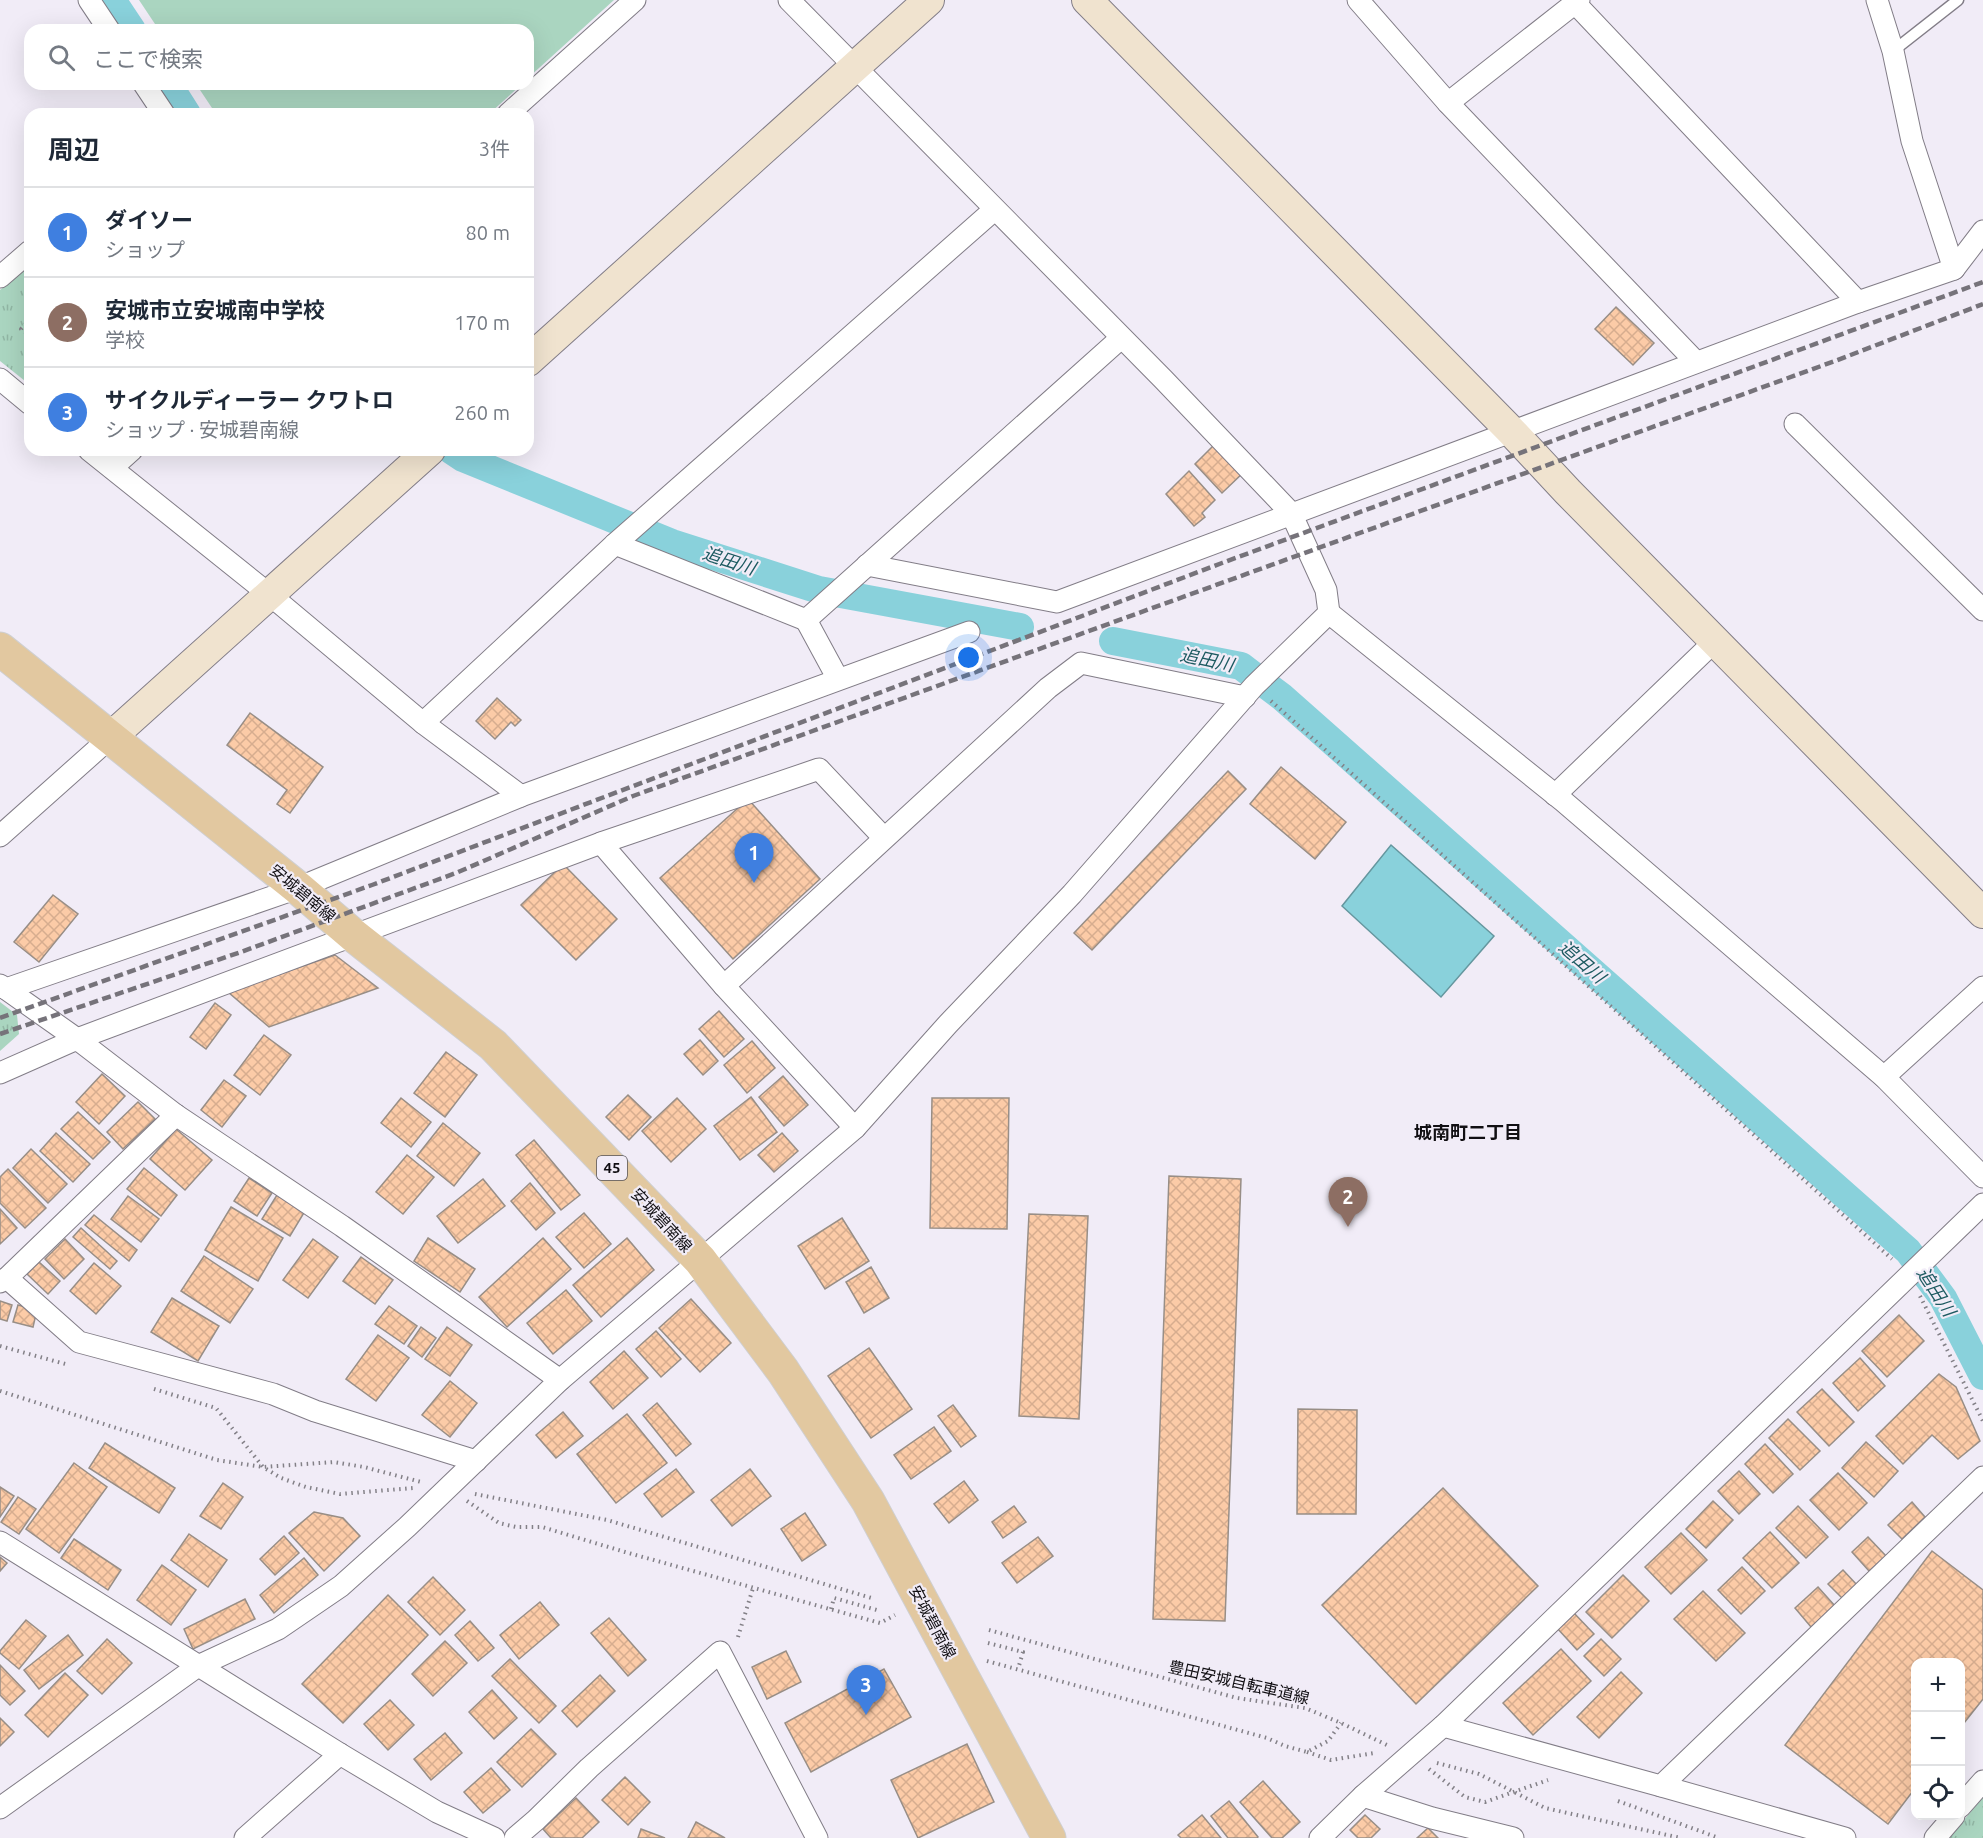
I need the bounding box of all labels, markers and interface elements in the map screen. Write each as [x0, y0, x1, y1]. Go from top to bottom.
search box [24, 24, 534, 90]
icon: search [45, 41, 78, 74]
text: ここで検索 [93, 46, 203, 71]
text: 周辺 [48, 135, 100, 164]
text: 3件 [479, 137, 510, 160]
text: ダイソー [105, 207, 193, 232]
text: 1 [62, 221, 73, 244]
text: 80 m [466, 221, 510, 244]
text: ショップ [105, 238, 185, 261]
text: 安城市立安城南中学校 [105, 297, 325, 322]
text: 2 [62, 311, 73, 334]
text: 170 m [454, 311, 510, 334]
text: 学校 [105, 328, 145, 351]
text: サイクルディーラー クワトロ [105, 387, 394, 412]
text: 3 [62, 401, 73, 424]
text: 260 m [454, 401, 510, 424]
text: ショップ · 安城碧南線 [105, 418, 299, 441]
water label: 追田川 [701, 542, 760, 579]
your location [954, 643, 983, 672]
water label: 追田川 [1179, 644, 1238, 675]
pin: 1 [734, 834, 774, 883]
street label: 安城碧南線 [267, 860, 339, 926]
water label: 追田川 [1556, 936, 1611, 988]
district label: 城南町二丁目 [1414, 1122, 1522, 1142]
road number: 45 [597, 1156, 627, 1180]
pin: 2 [1328, 1178, 1368, 1227]
street label: 安城碧南線 [628, 1185, 696, 1255]
water label: 追田川 [1914, 1263, 1961, 1321]
street label: 安城碧南線 [906, 1582, 960, 1662]
street label: 豊田安城自転車道線 [1167, 1657, 1311, 1707]
map controls [1911, 1658, 1965, 1820]
button: + [1911, 1658, 1965, 1712]
pin: 3 [846, 1666, 886, 1715]
button: − [1911, 1712, 1965, 1766]
button: locate [1911, 1766, 1965, 1820]

